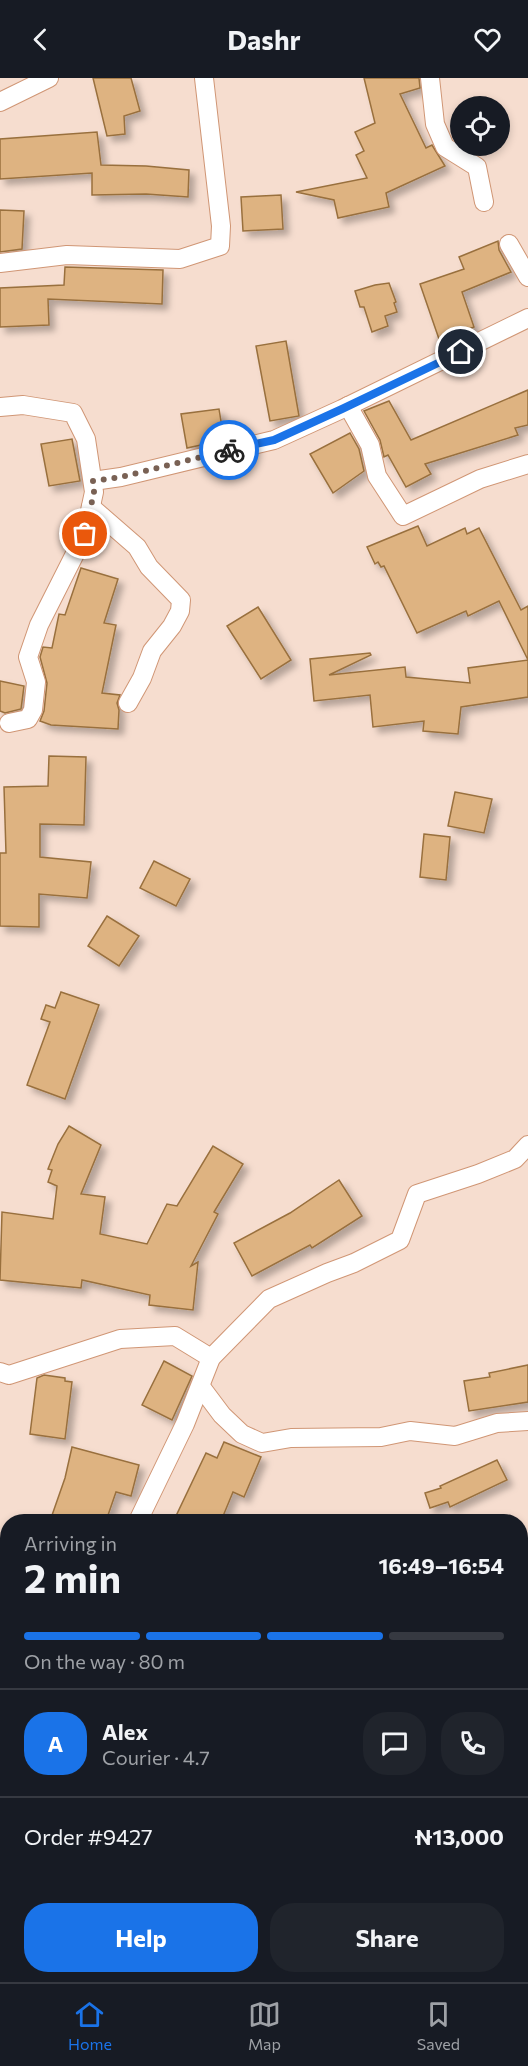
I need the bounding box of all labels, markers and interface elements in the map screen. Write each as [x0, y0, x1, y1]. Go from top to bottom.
icon: back [24, 23, 57, 56]
text: Dashr [227, 23, 301, 56]
icon: heart [471, 23, 504, 56]
map controls [450, 96, 510, 156]
button: locate [450, 96, 510, 156]
pin [435, 326, 486, 377]
icon: home [444, 335, 477, 368]
courier [199, 420, 259, 480]
icon: bike [213, 434, 246, 467]
pin [59, 508, 110, 559]
icon: bag [68, 517, 101, 550]
text: Arriving in [24, 1531, 117, 1555]
text: 16:49–16:54 [378, 1552, 504, 1579]
text: 2 min [24, 1553, 121, 1601]
text: On the way · 80 m [24, 1649, 185, 1673]
button: chat [363, 1712, 426, 1775]
button: phone [441, 1712, 504, 1775]
text: Alex [102, 1718, 148, 1745]
text: A [48, 1730, 63, 1757]
text: Courier · 4.7 [102, 1745, 210, 1769]
text: Order #9427 [24, 1823, 153, 1850]
text: ₦13,000 [414, 1823, 504, 1850]
button: Help [24, 1903, 258, 1972]
button: Share [270, 1903, 504, 1972]
tab: Home [68, 1998, 112, 2053]
tab: Map [248, 1998, 281, 2053]
tab: Saved [417, 1998, 460, 2053]

